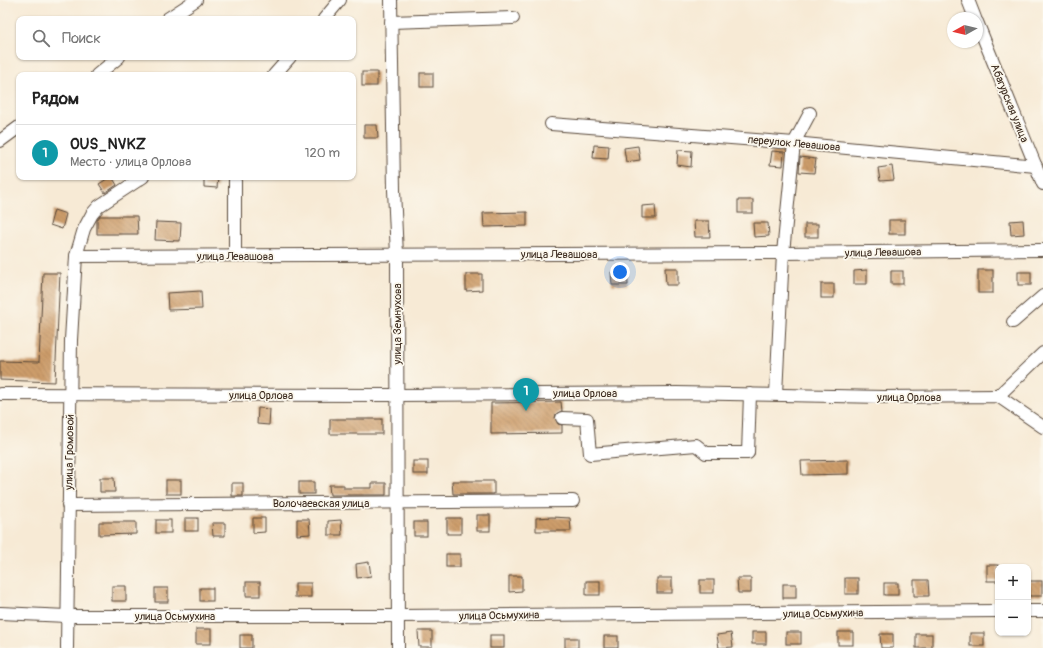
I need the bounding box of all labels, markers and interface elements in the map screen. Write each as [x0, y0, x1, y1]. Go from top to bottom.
north arrow [947, 12, 983, 48]
search box [16, 16, 356, 60]
icon: search [30, 27, 52, 49]
text: Поиск [62, 29, 101, 48]
street label: Абагурская улица [988, 62, 1031, 144]
text: Рядом [32, 88, 79, 109]
street label: переулок Левашова [747, 133, 841, 154]
text: OUS_NVKZ [70, 135, 146, 154]
text: 1 [42, 145, 48, 161]
text: 120 m [304, 145, 340, 161]
text: Место · улица Орлова [70, 154, 191, 170]
street label: улица Левашова [844, 245, 921, 260]
street label: улица Левашова [520, 248, 597, 261]
street label: улица Левашова [196, 250, 273, 263]
your location [610, 262, 630, 282]
street label: улица Земнухова [391, 283, 404, 366]
pin: 1 [513, 378, 539, 411]
street label: улица Орлова [552, 387, 617, 400]
street label: улица Орлова [228, 389, 293, 402]
street label: улица Орлова [876, 391, 941, 404]
street label: улица Громовой [62, 414, 77, 491]
street label: Волочаевская улица [273, 497, 369, 510]
map controls [995, 564, 1031, 636]
button: + [995, 564, 1031, 600]
button: − [995, 600, 1031, 636]
street label: улица Осьмухина [782, 606, 863, 621]
street label: улица Осьмухина [458, 608, 539, 623]
street label: улица Осьмухина [134, 610, 215, 623]

